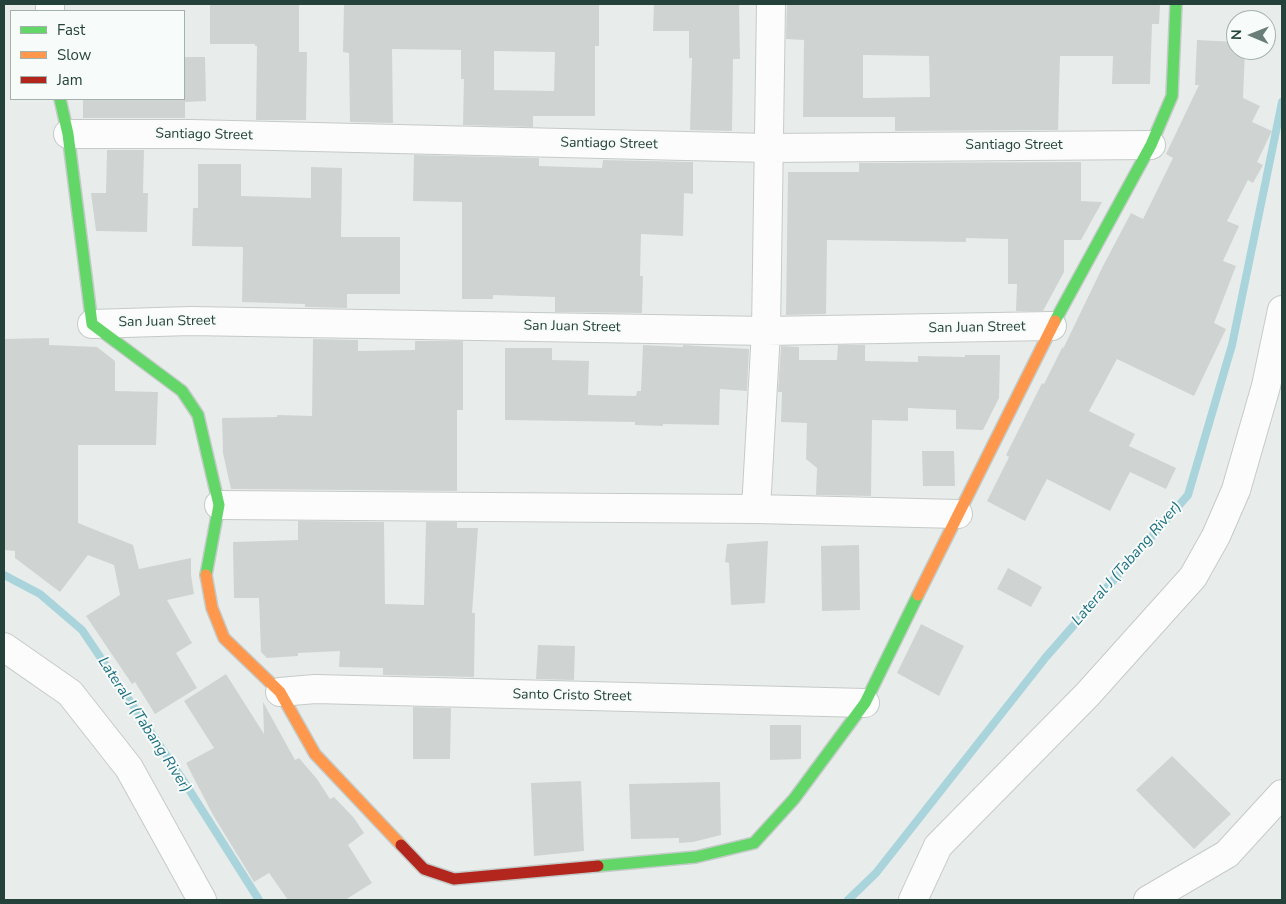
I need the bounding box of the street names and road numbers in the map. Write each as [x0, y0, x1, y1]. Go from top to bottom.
street label: Santiago Street [155, 126, 253, 144]
street label: Santiago Street [560, 135, 658, 153]
street label: Santiago Street [965, 138, 1063, 154]
street label: San Juan Street [118, 313, 216, 331]
street label: San Juan Street [523, 318, 621, 336]
street label: San Juan Street [928, 319, 1026, 337]
street label: Santo Cristo Street [512, 687, 632, 705]

